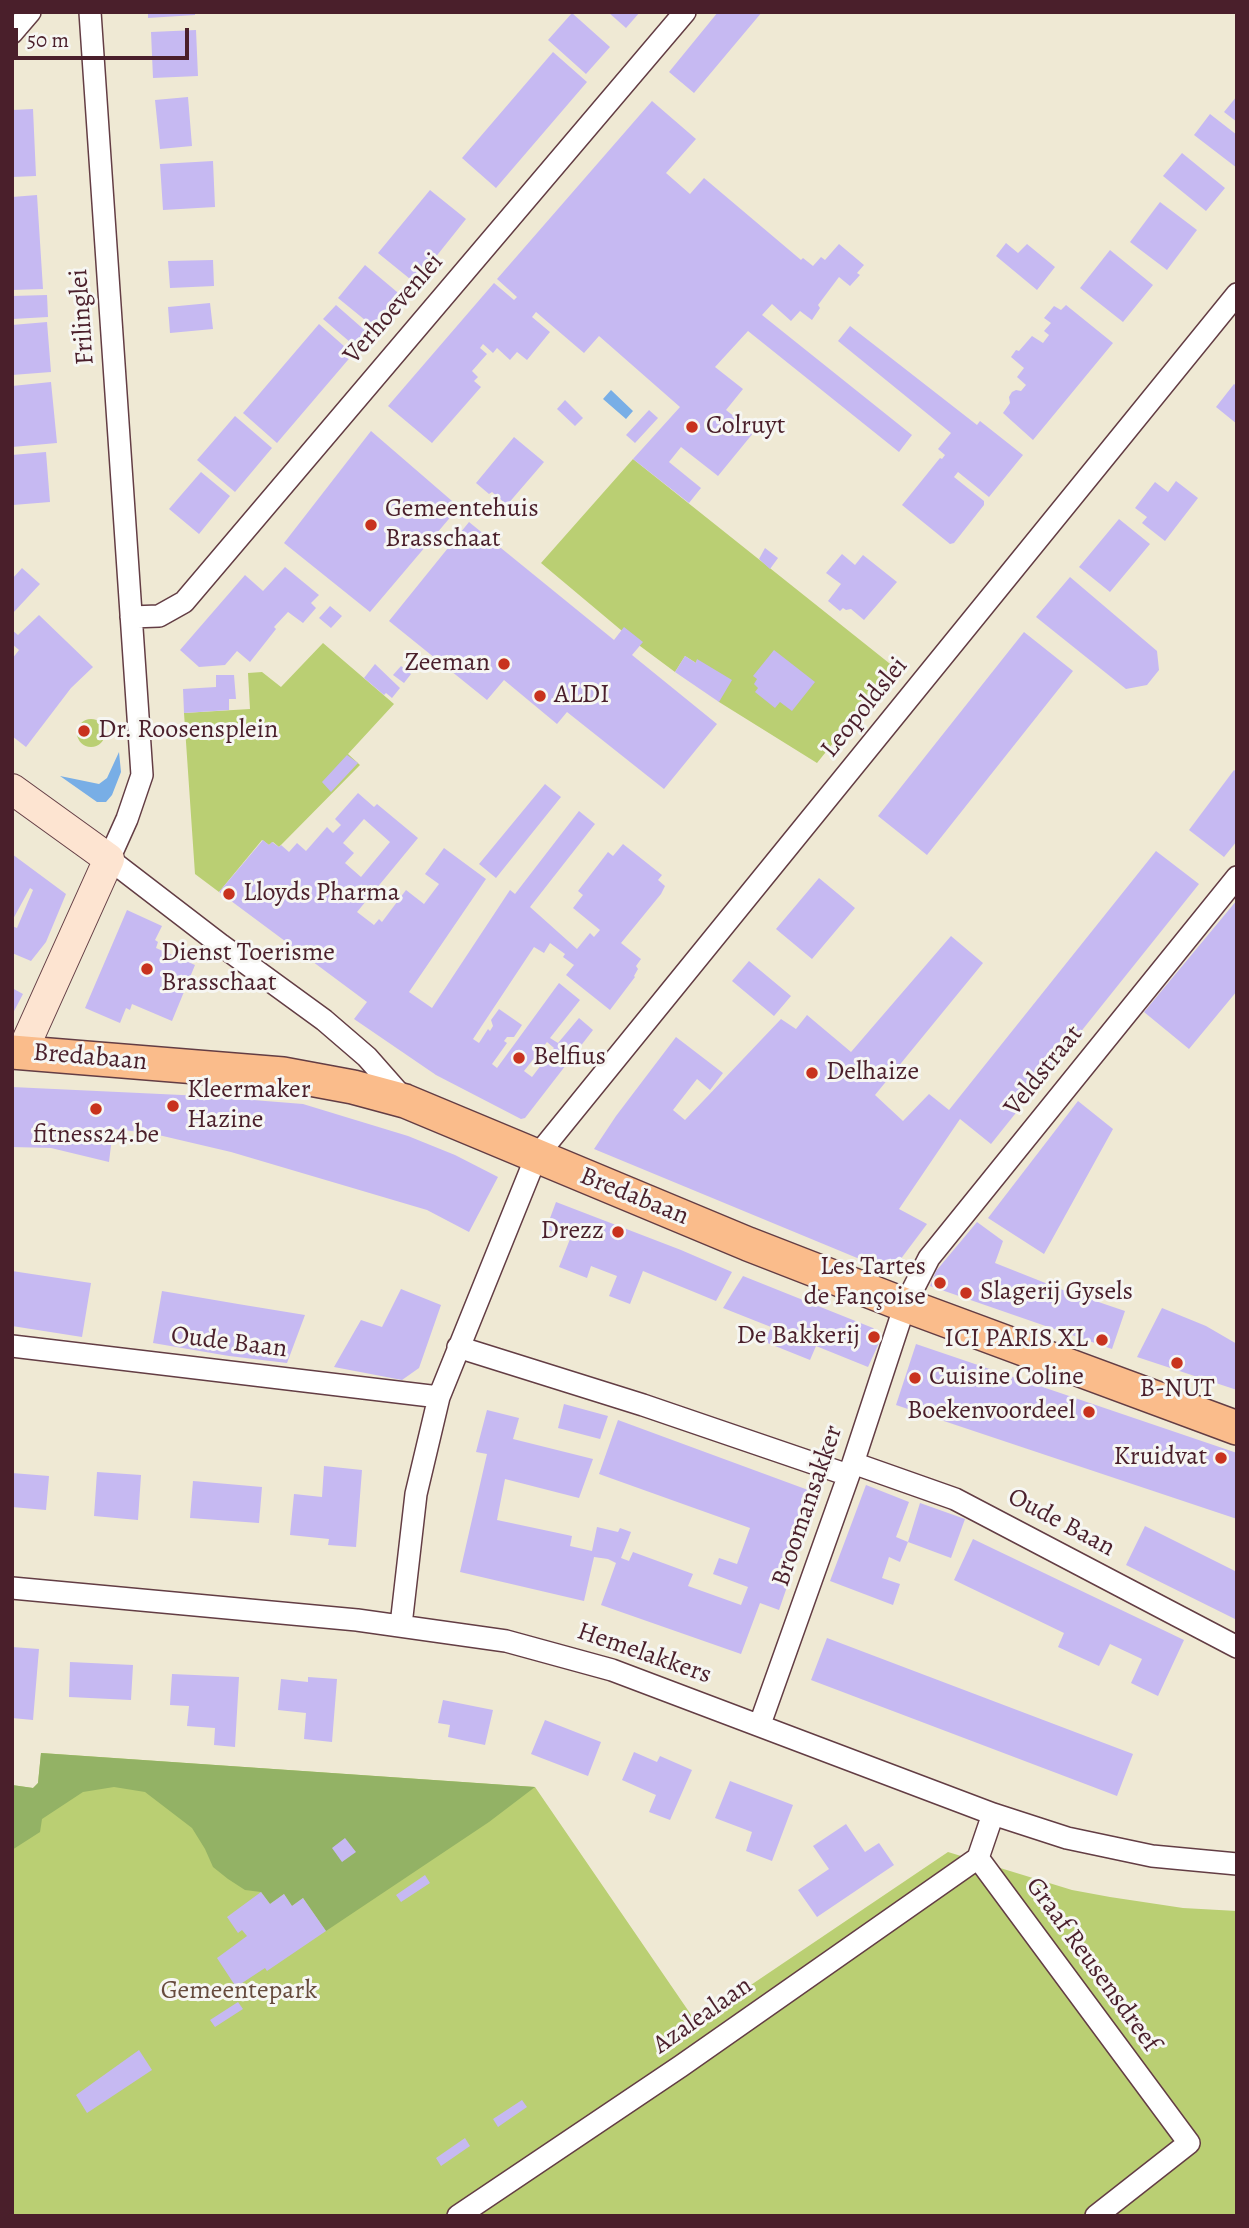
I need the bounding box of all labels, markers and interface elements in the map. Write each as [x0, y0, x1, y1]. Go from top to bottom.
scale bar [18, 14, 192, 58]
text: 50 m [27, 26, 69, 54]
street label: Verhoevenlei [337, 247, 451, 371]
street label: Frilinglei [64, 268, 102, 366]
place label: Colruyt [706, 411, 785, 443]
marker: Colruyt [684, 419, 700, 435]
place label: Gemeentehuis Brasschaat [385, 494, 539, 556]
marker: Gemeentehuis Brasschaat [363, 517, 379, 533]
place label: Zeeman [404, 648, 490, 680]
street label: Leopoldslei [815, 651, 915, 765]
marker: Zeeman [496, 656, 512, 672]
place label: ALDI [554, 680, 610, 712]
marker: ALDI [532, 688, 548, 704]
place label: Dr. Roosensplein [98, 715, 278, 747]
marker: Dr. Roosensplein [76, 723, 92, 739]
place label: Lloyds Pharma [243, 878, 400, 910]
marker: Lloyds Pharma [221, 886, 237, 902]
place label: Dienst Toerisme Brasschaat [161, 938, 335, 1000]
marker: Dienst Toerisme Brasschaat [139, 961, 155, 977]
street label: Veldstraat [998, 1019, 1090, 1123]
street label: Bredabaan [32, 1037, 148, 1079]
place label: Belfius [533, 1042, 606, 1074]
marker: Belfius [511, 1050, 527, 1066]
place label: Delhaize [826, 1057, 919, 1089]
marker: Delhaize [804, 1065, 820, 1081]
place label: Kleermaker Hazine [187, 1075, 311, 1136]
marker: Kleermaker Hazine [165, 1098, 181, 1114]
marker: fitness24.be [88, 1101, 104, 1117]
place label: fitness24.be [33, 1120, 159, 1152]
street label: Bredabaan [575, 1161, 693, 1233]
place label: Drezz [540, 1216, 604, 1248]
marker: Drezz [610, 1224, 626, 1240]
place label: Les Tartes de Fançoise [804, 1252, 926, 1314]
marker: Les Tartes de Fançoise [932, 1275, 948, 1291]
place label: Slagerij Gysels [980, 1277, 1133, 1309]
marker: Slagerij Gysels [958, 1285, 974, 1301]
street label: Oude Baan [169, 1320, 289, 1366]
place label: De Bakkerij [737, 1321, 860, 1353]
place label: ICI PARIS XL [945, 1324, 1088, 1356]
marker: De Bakkerij [866, 1329, 882, 1345]
marker: ICI PARIS XL [1094, 1332, 1110, 1348]
marker: B-NUT [1169, 1355, 1185, 1371]
place label: Cuisine Coline [929, 1362, 1084, 1394]
marker: Cuisine Coline [907, 1370, 923, 1386]
place label: B-NUT [1139, 1374, 1215, 1406]
place label: Boekenvoordeel [907, 1396, 1075, 1428]
marker: Boekenvoordeel [1081, 1404, 1097, 1420]
street label: Broomansakker [766, 1421, 850, 1591]
place label: Kruidvat [1114, 1442, 1207, 1474]
marker: Kruidvat [1213, 1450, 1229, 1466]
street label: Oude Baan [1002, 1482, 1120, 1564]
street label: Hemelakkers [573, 1616, 715, 1692]
street label: Graaf Reusensdreef [1018, 1872, 1166, 2058]
street label: Azalealaan [647, 1970, 759, 2062]
park label: Gemeentepark [161, 1976, 317, 2008]

